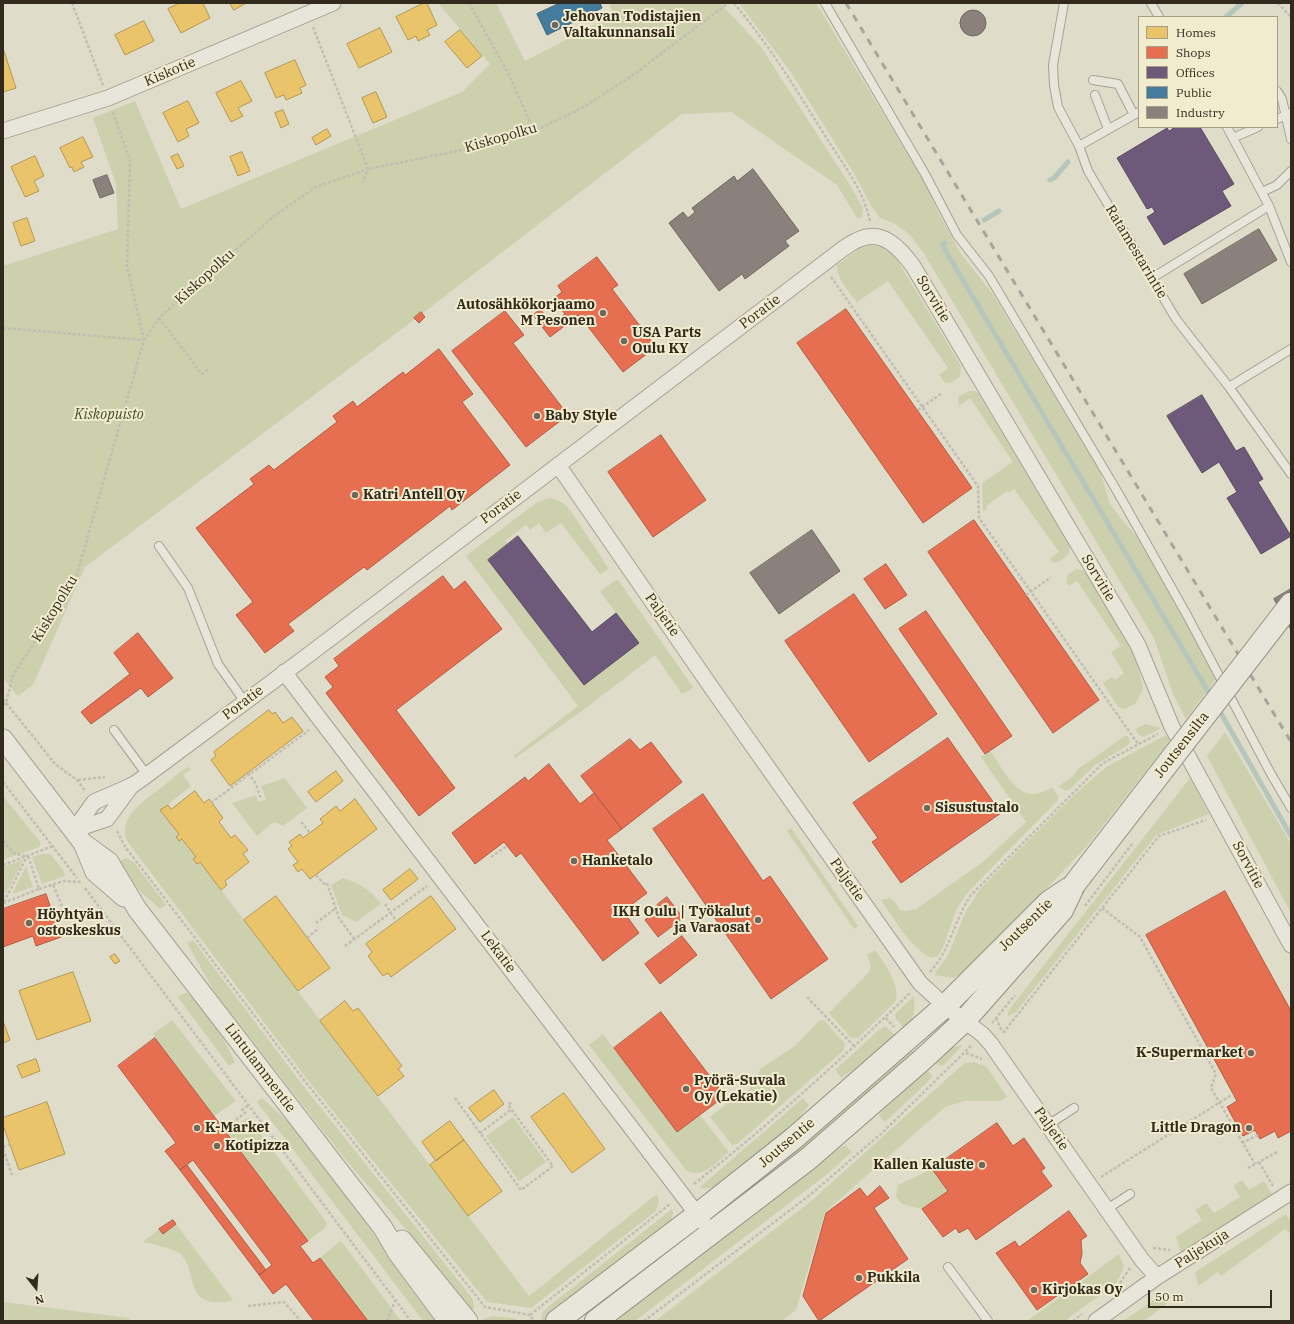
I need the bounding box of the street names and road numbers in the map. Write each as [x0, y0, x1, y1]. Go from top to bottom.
street label: Kiskotie [142, 54, 198, 90]
street label: Kiskopolku [463, 120, 539, 156]
street label: Ratamestarintie [1101, 202, 1171, 302]
street label: Kiskopolku [172, 246, 238, 308]
street label: Sorvitie [913, 273, 953, 325]
street label: Poratie [736, 291, 784, 333]
street label: Poratie [477, 486, 525, 528]
street label: Sorvitie [1078, 552, 1118, 604]
street label: Kiskopolku [29, 573, 81, 645]
street label: Paljetie [641, 590, 683, 640]
street label: Poratie [219, 682, 267, 724]
street label: Joutsensilta [1151, 709, 1213, 781]
street label: Sorvitie [1228, 838, 1268, 892]
street label: Paljetie [826, 855, 868, 905]
street label: Joutsentie [996, 895, 1056, 955]
street label: Lekatie [477, 928, 519, 976]
street label: Lintulammentie [221, 1020, 299, 1116]
street label: Paljetie [1030, 1104, 1072, 1154]
street label: Joutsentie [756, 1115, 818, 1171]
street label: Paljekuja [1172, 1226, 1232, 1272]

